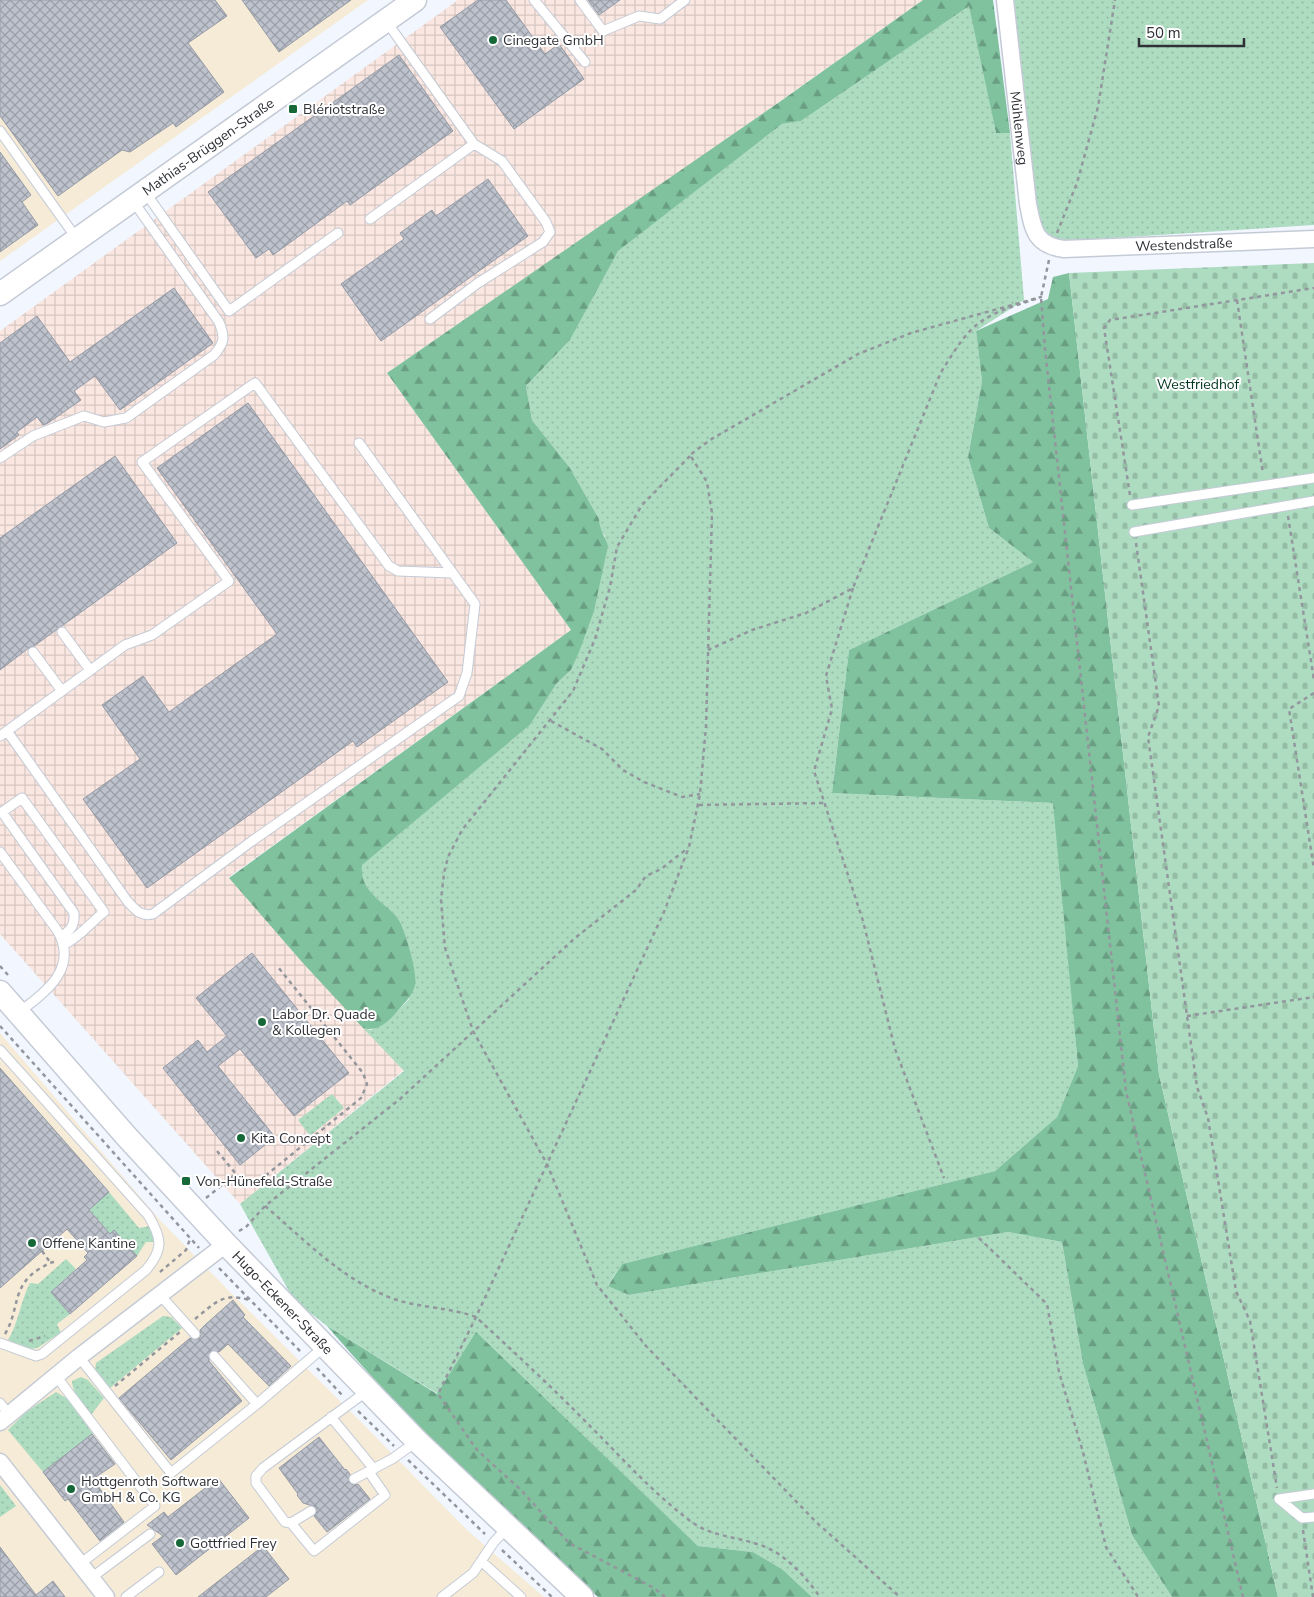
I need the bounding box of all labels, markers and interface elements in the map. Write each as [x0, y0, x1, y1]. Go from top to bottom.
scale bar [1139, 15, 1244, 47]
text: 50 m [1146, 23, 1181, 43]
place label: Cinegate GmbH [503, 31, 604, 50]
marker: Cinegate GmbH [487, 34, 499, 46]
street label: Mühlenweg [1005, 90, 1033, 166]
street label: Mathias-Brüggen-Straße [139, 94, 278, 200]
place label: Blériotstraße [303, 100, 385, 119]
marker: Blériotstraße [287, 103, 299, 115]
street label: Westendstraße [1135, 233, 1233, 256]
park label: Westfriedhof [1157, 375, 1240, 394]
place label: Labor Dr. Quade & Kollegen [272, 1005, 375, 1040]
marker: Labor Dr. Quade & Kollegen [256, 1016, 268, 1028]
place label: Kita Concept [251, 1129, 330, 1148]
marker: Kita Concept [235, 1132, 247, 1144]
place label: Von-Hünefeld-Straße [195, 1172, 332, 1191]
marker: Von-Hünefeld-Straße [180, 1175, 192, 1187]
place label: Offene Kantine [42, 1234, 136, 1253]
marker: Offene Kantine [26, 1237, 38, 1249]
street label: Hugo-Eckener-Straße [228, 1247, 337, 1359]
place label: Hottgenroth Software GmbH & Co. KG [81, 1472, 219, 1507]
marker: Hottgenroth Software GmbH & Co. KG [65, 1483, 77, 1495]
place label: Gottfried Frey [190, 1534, 277, 1553]
marker: Gottfried Frey [174, 1537, 186, 1549]

